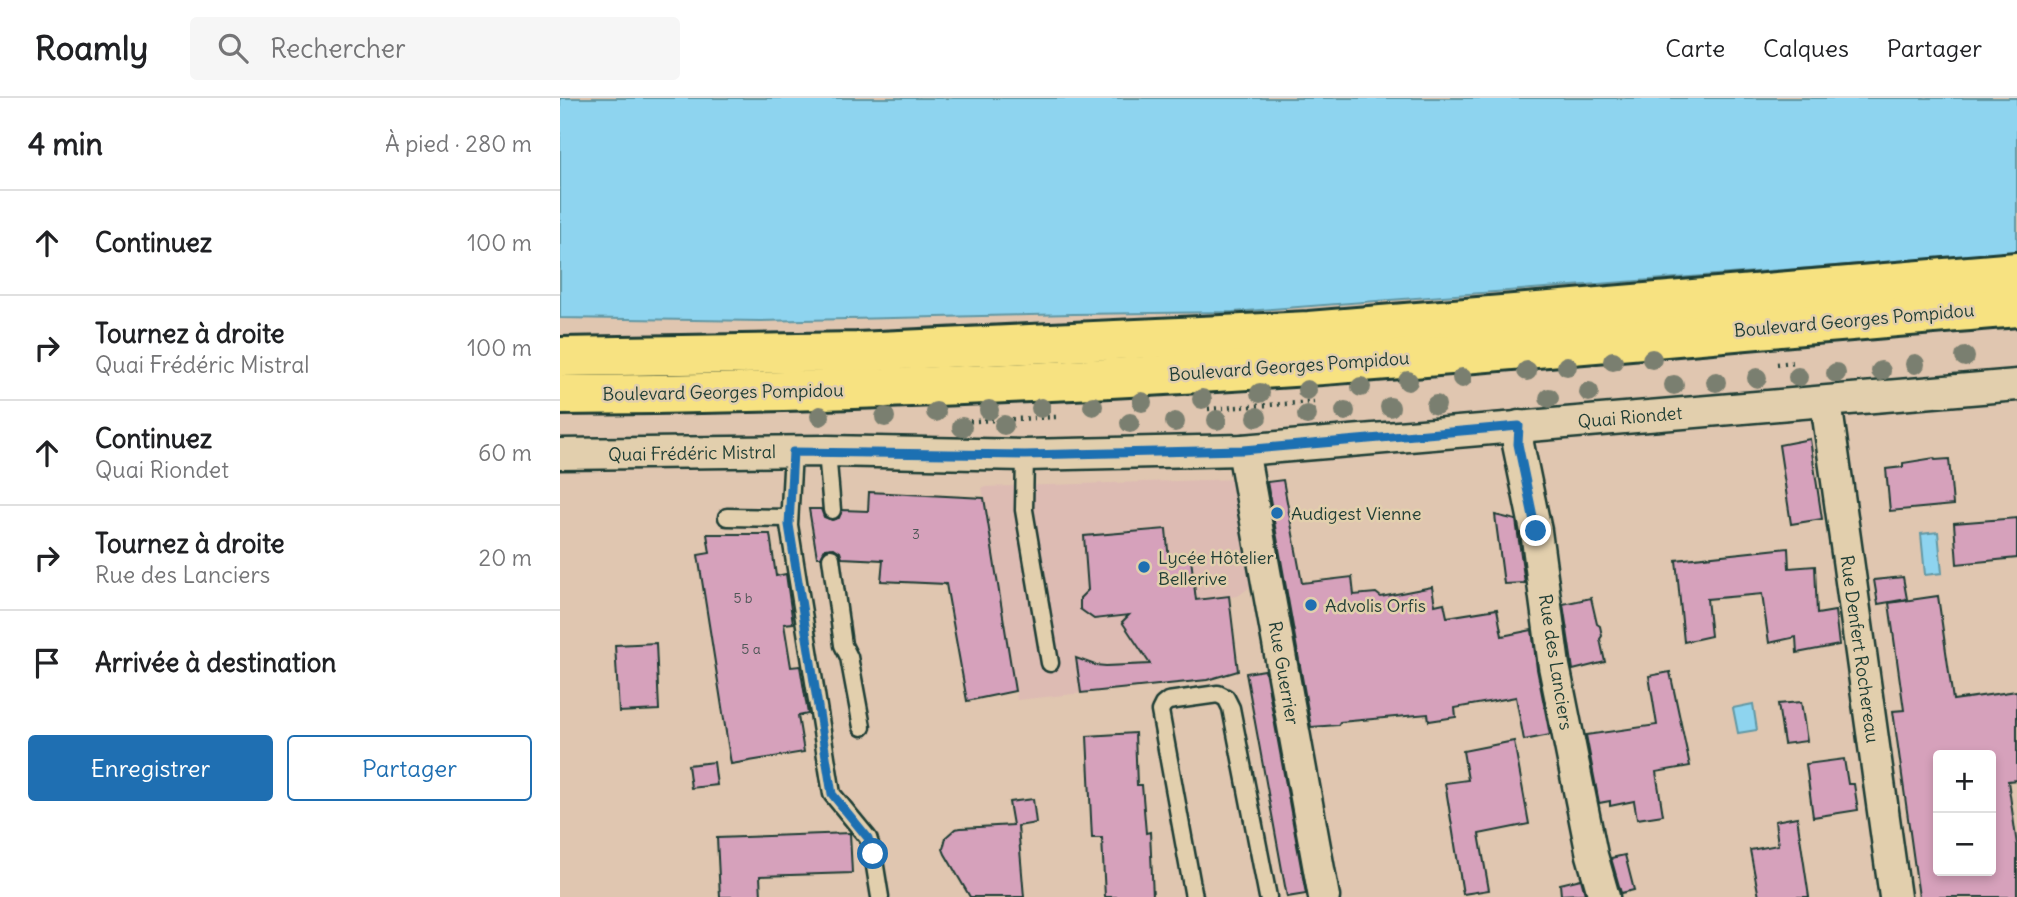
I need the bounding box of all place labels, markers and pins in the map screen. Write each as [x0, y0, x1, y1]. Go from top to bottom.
place label: Audigest Vienne [1291, 502, 1421, 525]
marker: Audigest Vienne [1269, 505, 1285, 521]
place label: Lycée Hôtelier Bellerive [1158, 546, 1275, 590]
marker: Lycée Hôtelier Bellerive [1136, 559, 1152, 575]
place label: Advolis Orfis [1325, 594, 1426, 617]
marker: Advolis Orfis [1303, 597, 1319, 613]

